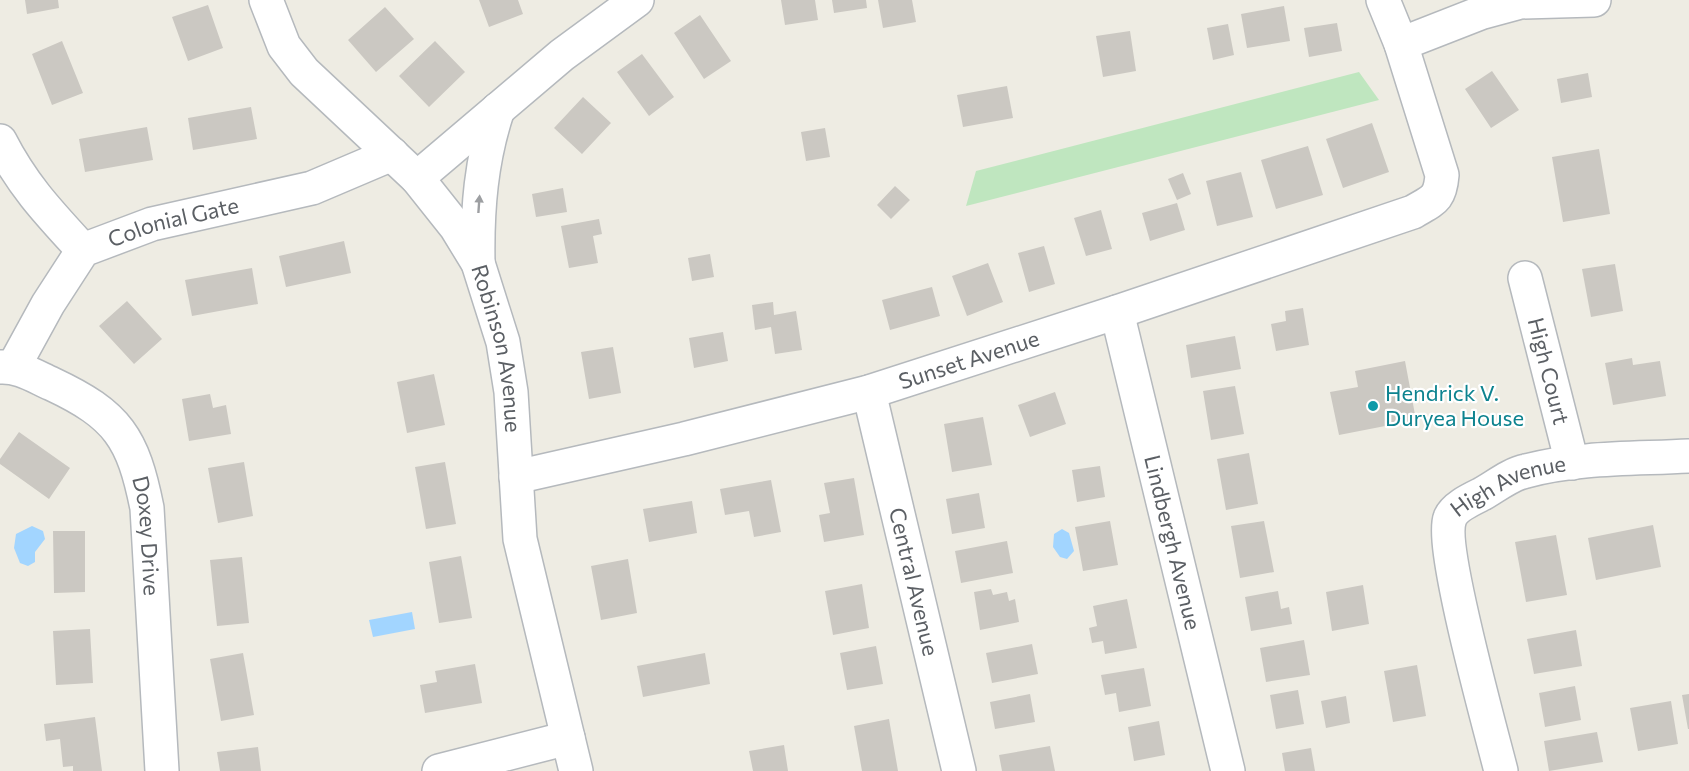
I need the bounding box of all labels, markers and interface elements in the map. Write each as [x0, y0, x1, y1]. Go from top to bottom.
street label: Colonial Gate [104, 191, 241, 252]
one-way arrow [474, 195, 483, 214]
street label: Robinson Avenue [466, 261, 527, 433]
street label: High Court [1523, 315, 1576, 427]
street label: Sunset Avenue [895, 324, 1042, 395]
place label: Hendrick V. Duryea House [1385, 379, 1524, 431]
marker: Hendrick V. Duryea House [1366, 399, 1380, 413]
street label: High Avenue [1444, 449, 1567, 522]
street label: Lindbergh Avenue [1139, 452, 1207, 632]
street label: Doxey Drive [127, 473, 166, 596]
street label: Central Avenue [884, 505, 945, 658]

